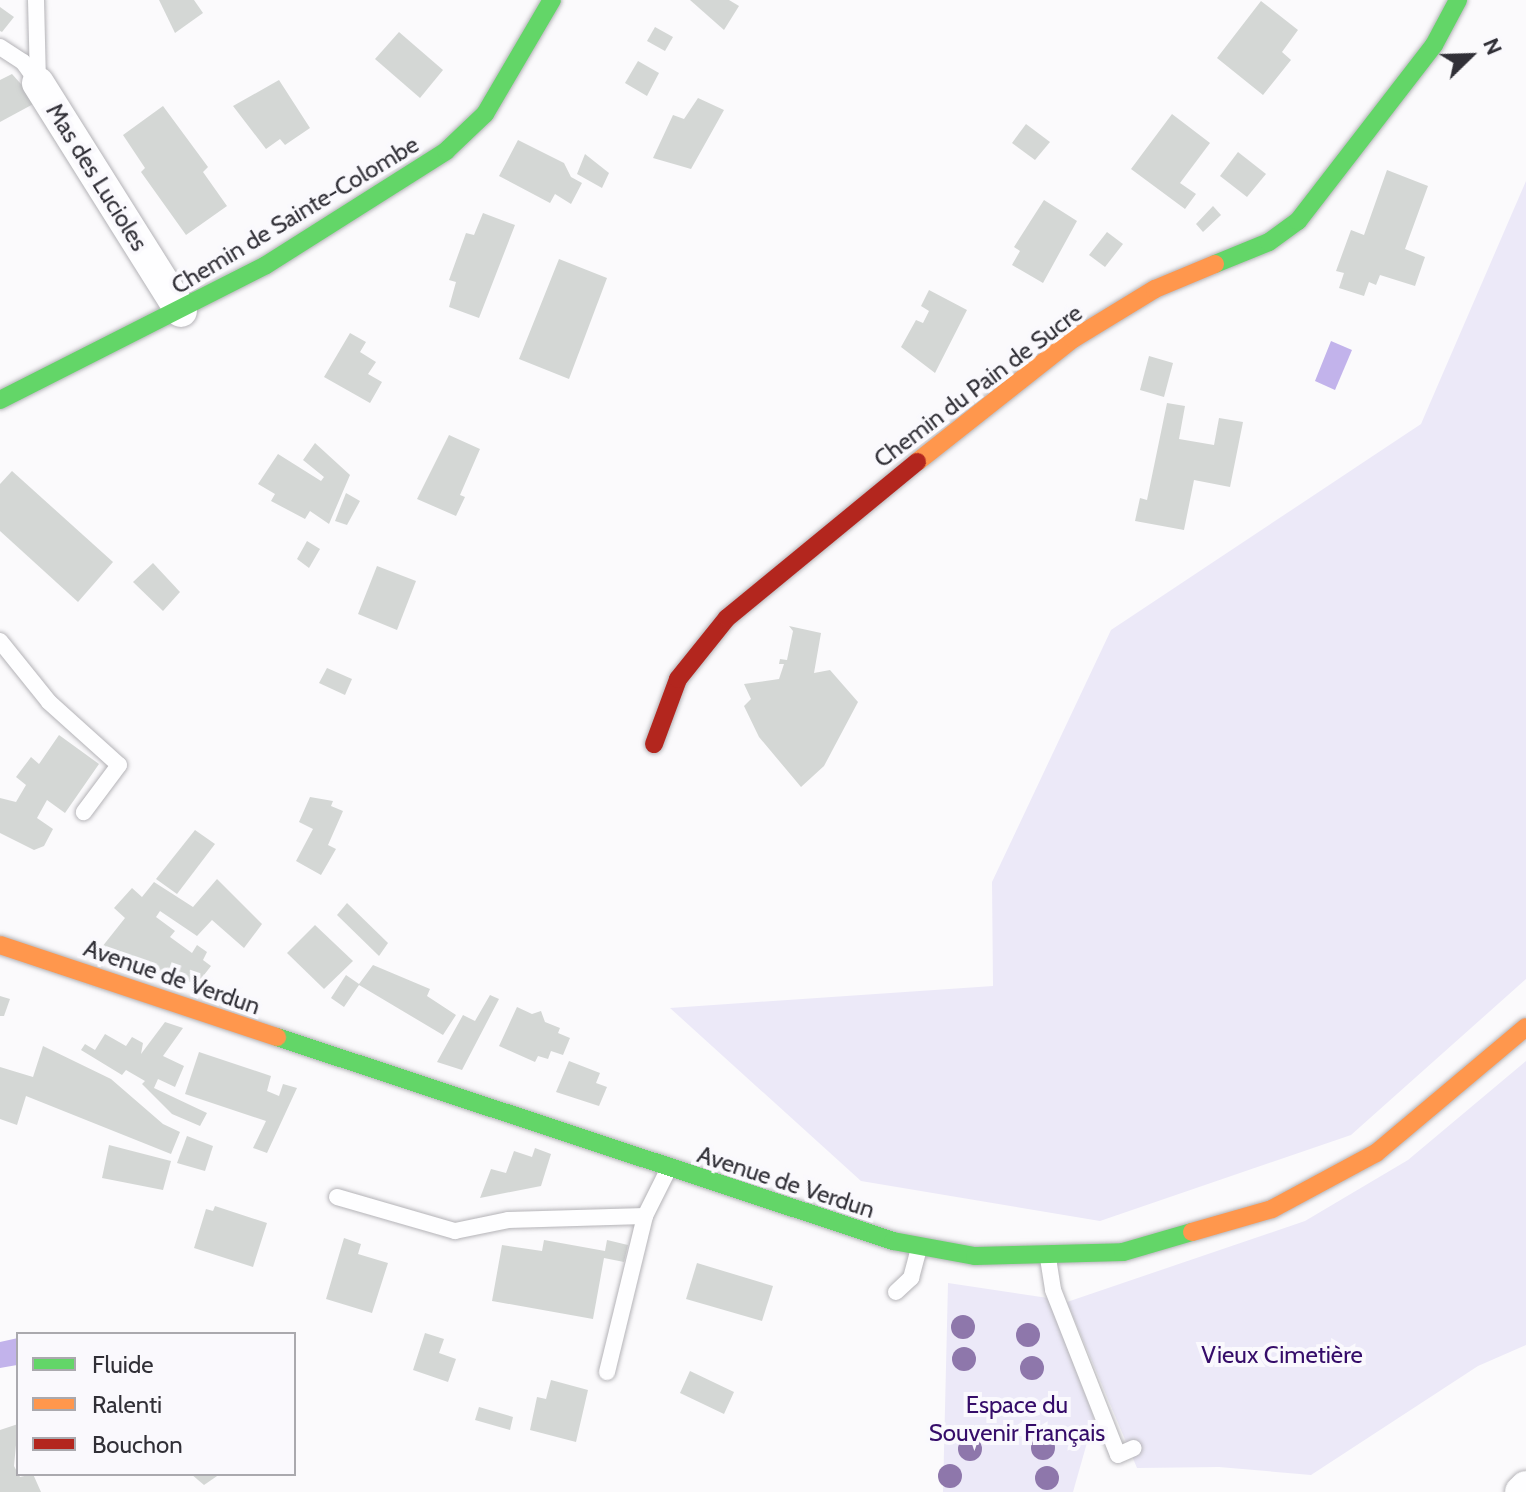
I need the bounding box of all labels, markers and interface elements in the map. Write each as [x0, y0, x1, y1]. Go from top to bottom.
north arrow [1430, 16, 1510, 96]
text: N [1477, 34, 1508, 59]
street label: Mas des Lucioles [40, 98, 154, 256]
street label: Chemin de Sainte-Colombe [166, 130, 424, 300]
street label: Chemin du Pain de Sucre [868, 298, 1088, 474]
street label: Avenue de Verdun [80, 933, 264, 1021]
street label: Avenue de Verdun [694, 1140, 878, 1224]
legend [16, 1332, 296, 1476]
park label: Vieux Cimetière [1201, 1341, 1363, 1369]
text: Fluide [92, 1350, 154, 1379]
text: Ralenti [92, 1390, 162, 1419]
park label: Espace du Souvenir Français [929, 1391, 1105, 1447]
text: Bouchon [92, 1430, 183, 1459]

